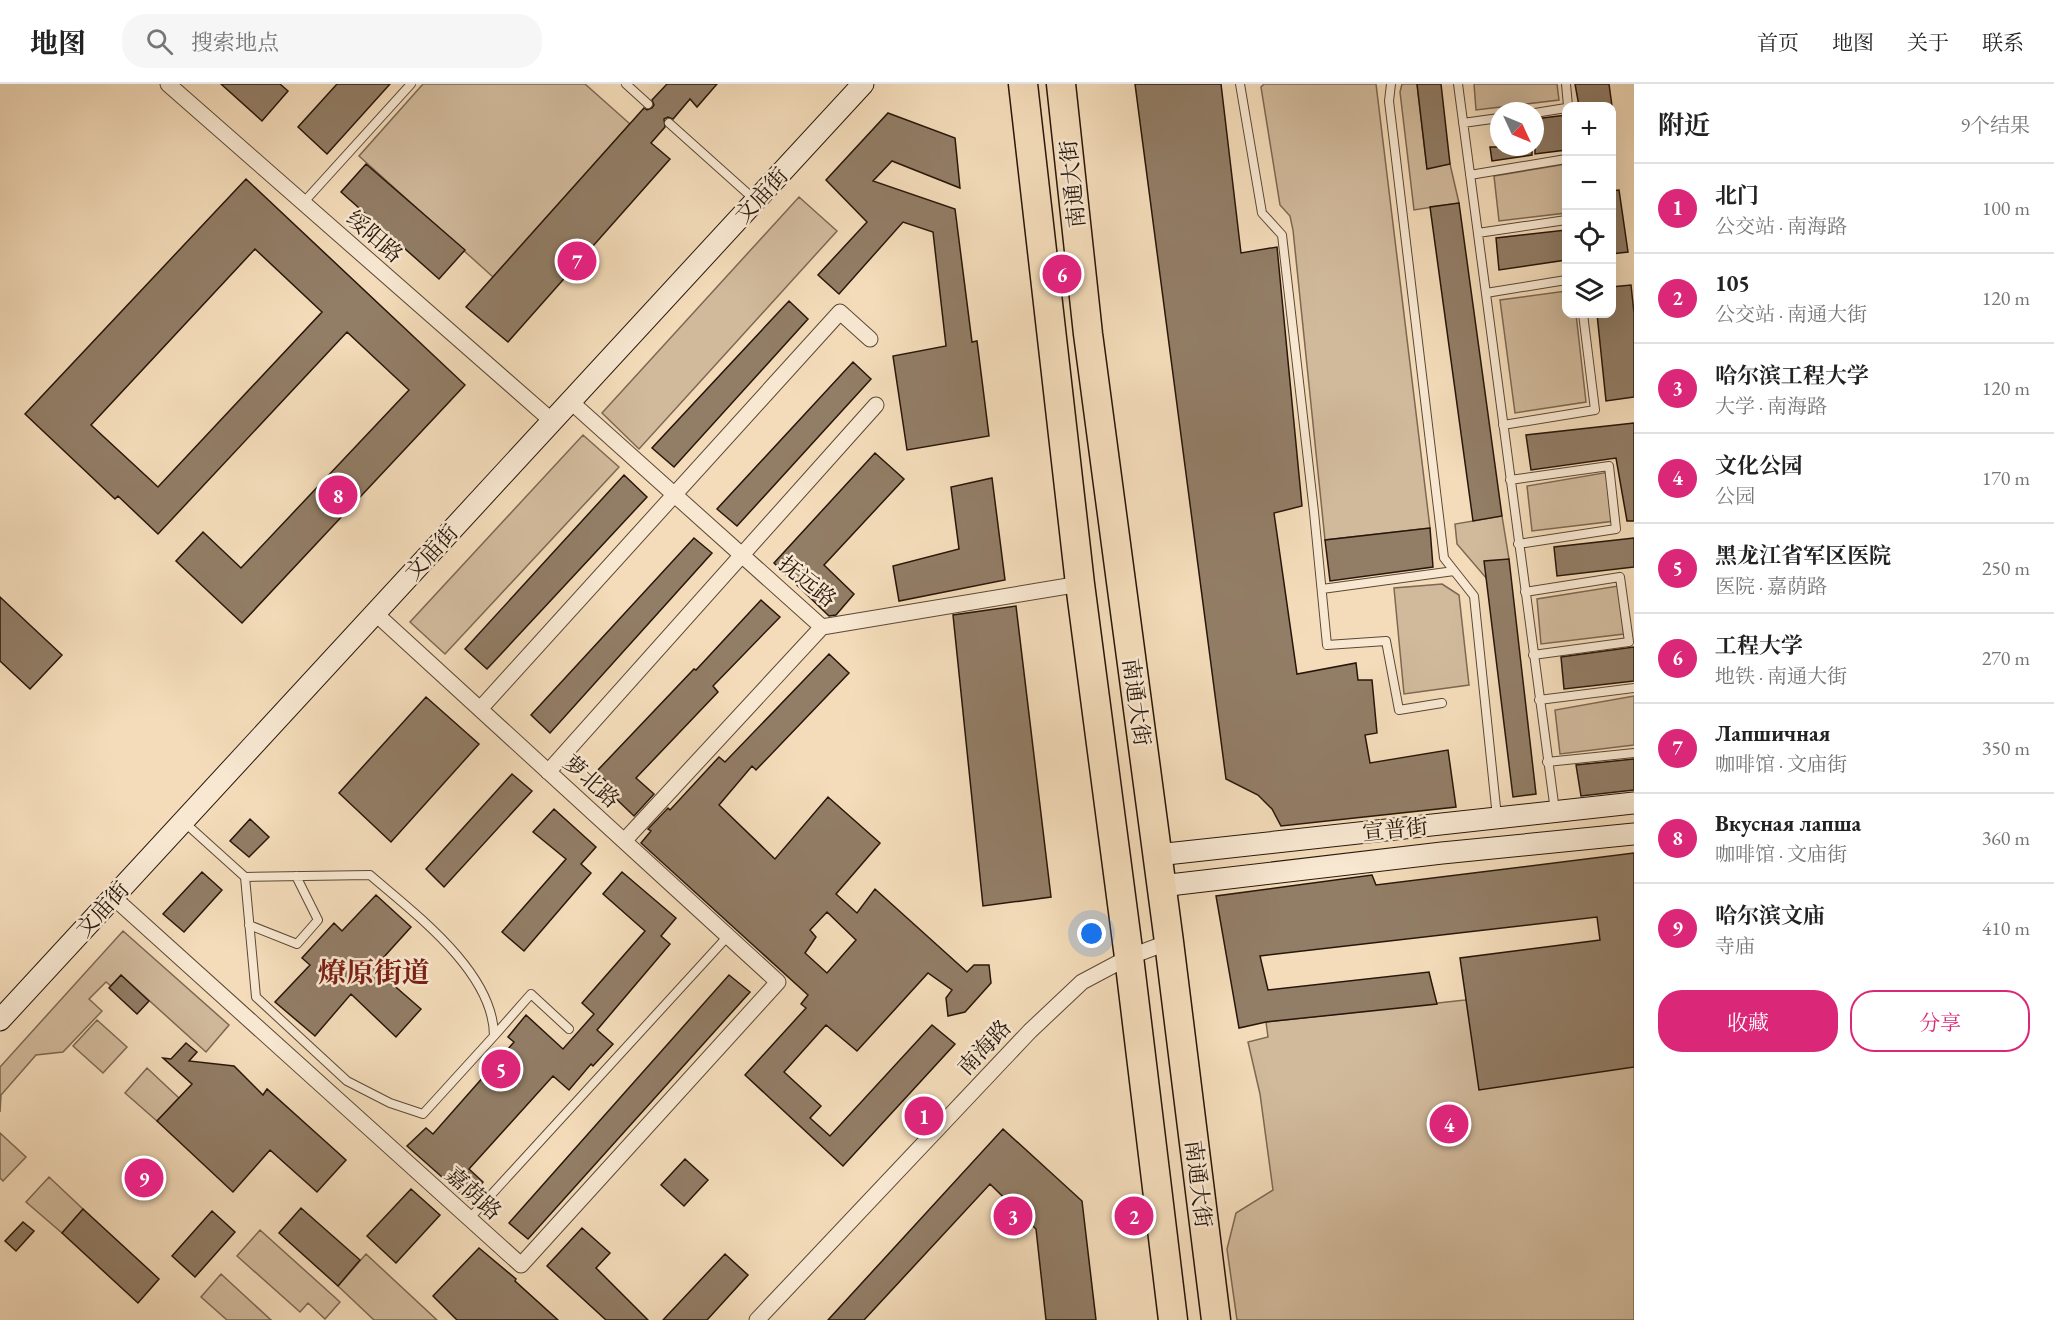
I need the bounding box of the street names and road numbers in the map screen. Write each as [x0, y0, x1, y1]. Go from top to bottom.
street label: 南通大街 [1053, 139, 1092, 229]
street label: 文庙街 [728, 161, 794, 229]
street label: 绥阳路 [340, 204, 409, 269]
street label: 文庙街 [398, 518, 464, 586]
street label: 抚远路 [773, 549, 842, 613]
street label: 南通大街 [1116, 656, 1157, 748]
street label: 萝北路 [557, 749, 626, 814]
street label: 宣普街 [1361, 812, 1429, 847]
street label: 文庙街 [69, 875, 135, 943]
street label: 南海路 [951, 1013, 1017, 1081]
street label: 南通大街 [1179, 1139, 1218, 1230]
street label: 嘉荫路 [439, 1161, 508, 1226]

